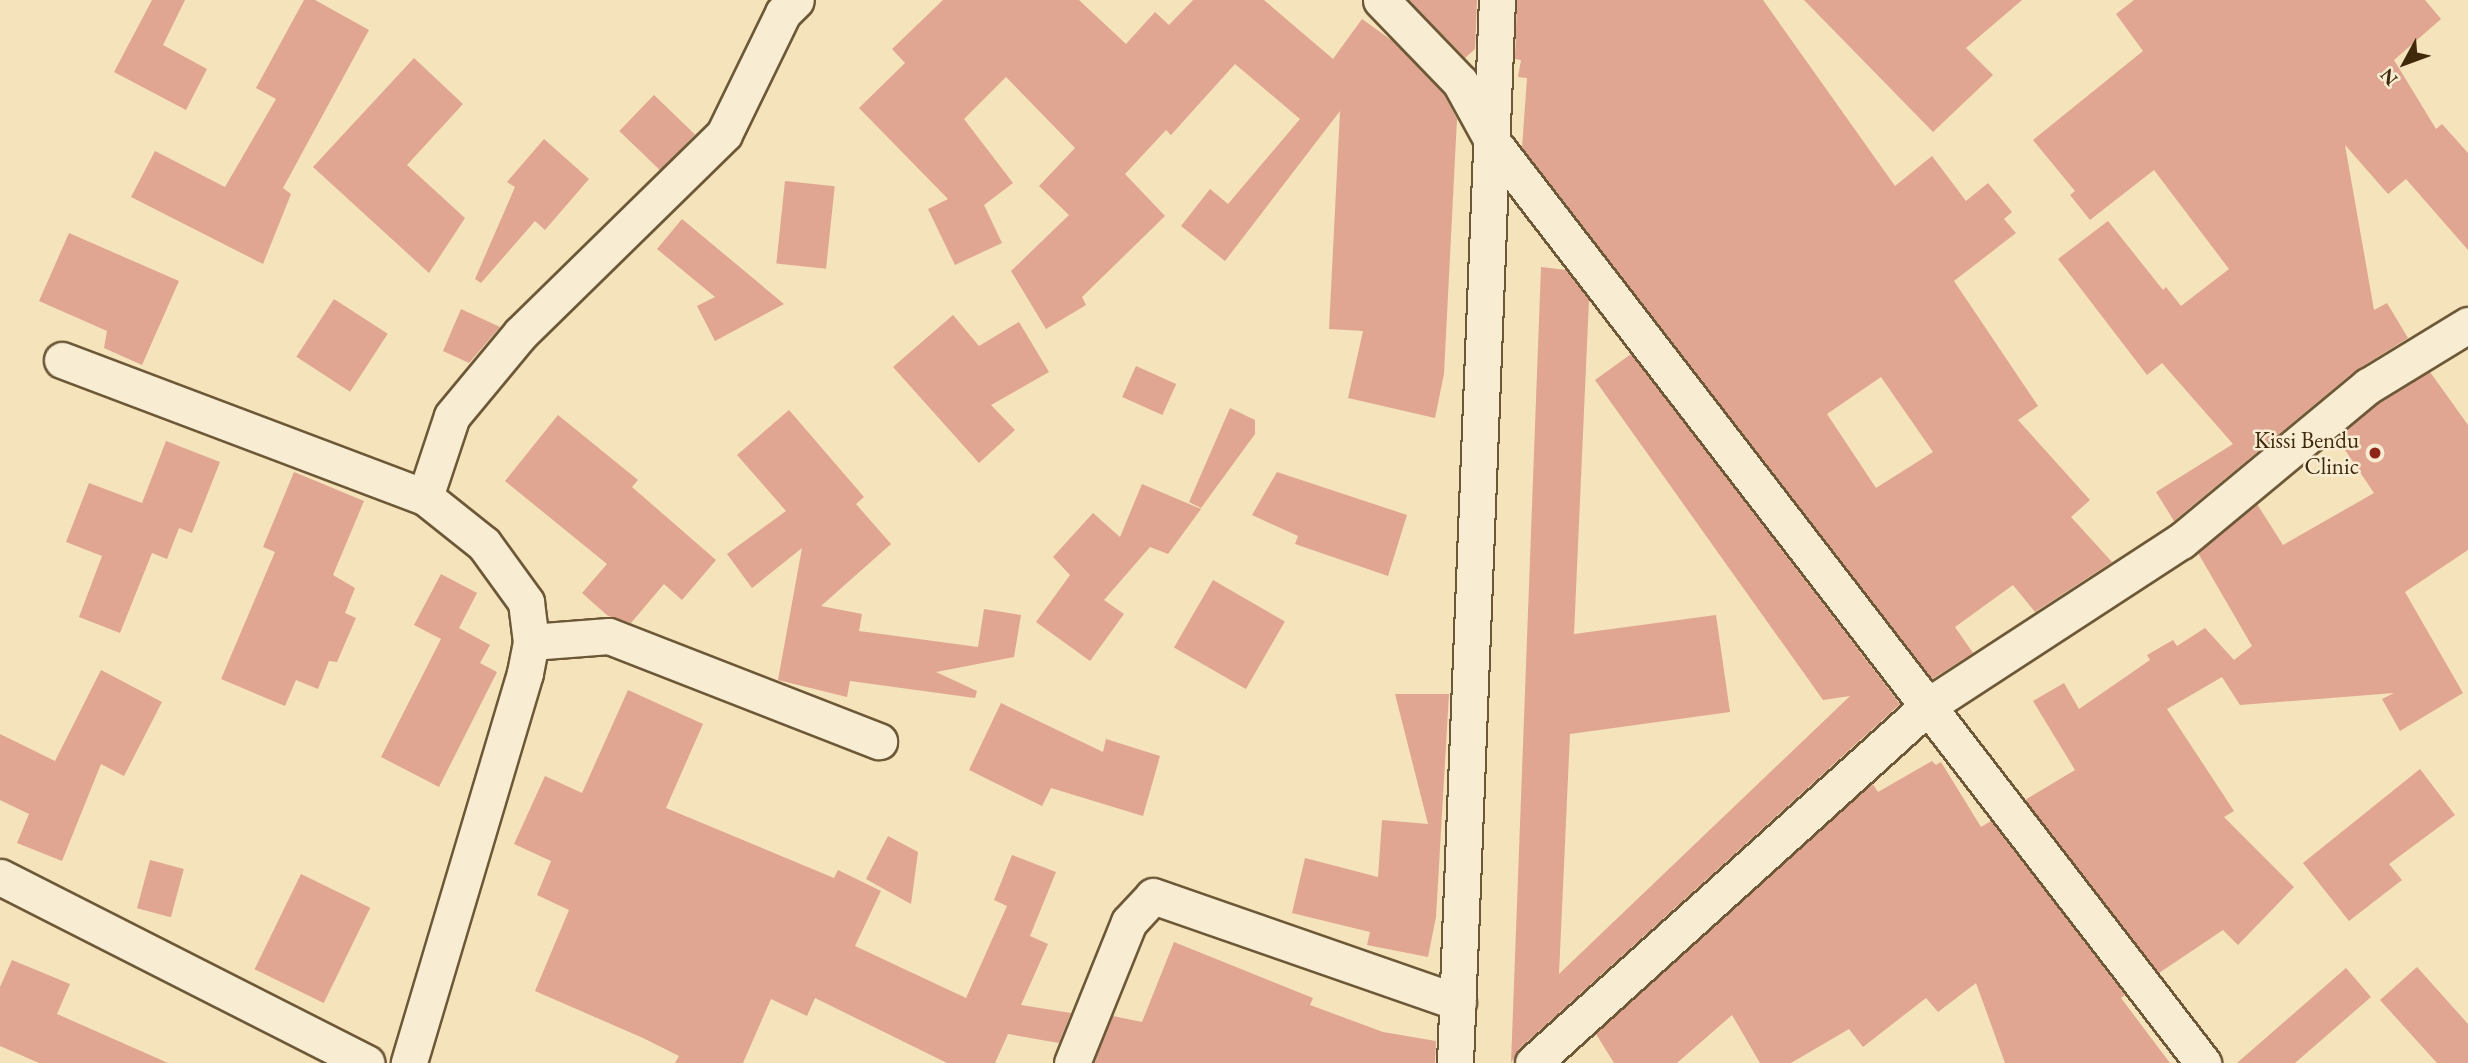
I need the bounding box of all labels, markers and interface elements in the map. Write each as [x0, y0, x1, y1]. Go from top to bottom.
north arrow [2370, 28, 2440, 98]
text: N [2374, 63, 2403, 91]
place label: Kissi Bendu Clinic [2254, 426, 2359, 480]
marker: Kissi Bendu Clinic [2365, 443, 2385, 463]

